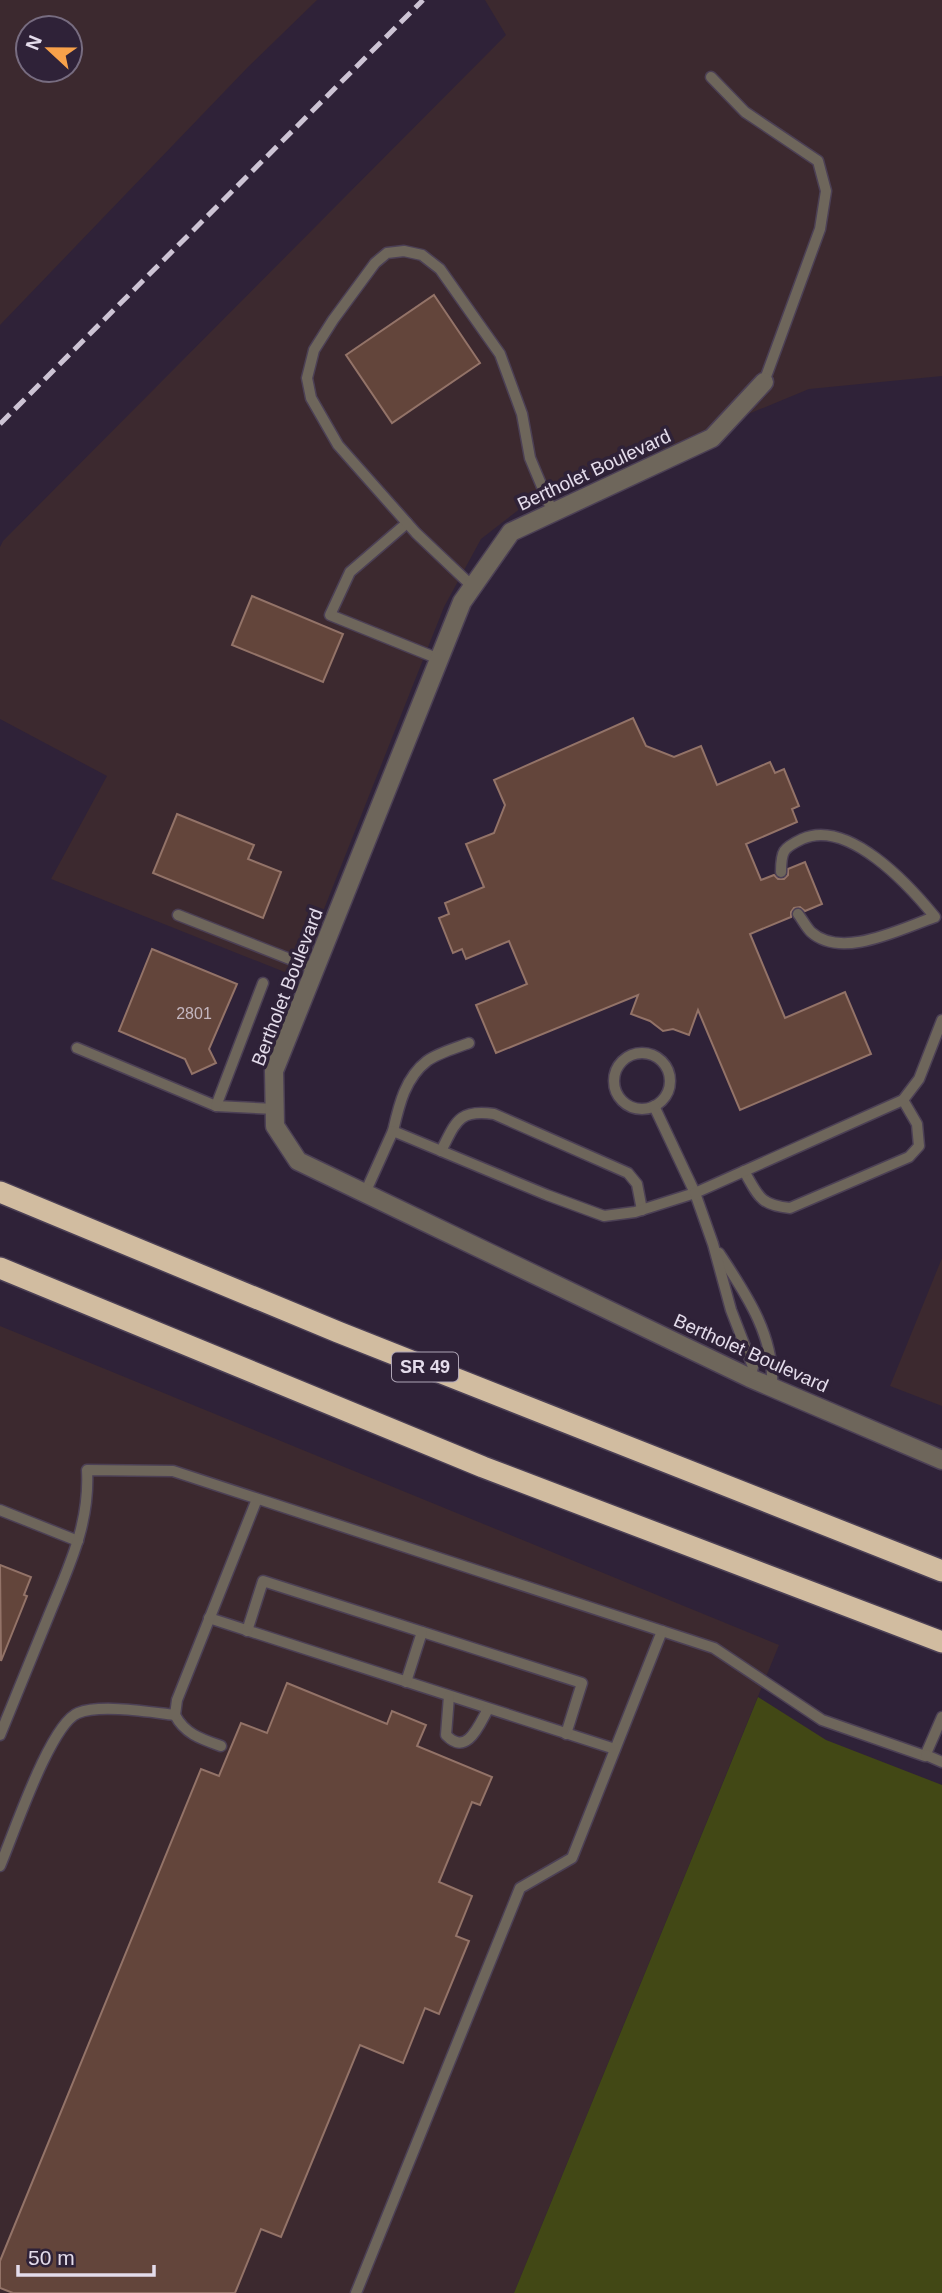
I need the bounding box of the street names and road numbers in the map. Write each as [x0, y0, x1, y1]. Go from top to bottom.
street label: Bertholet Boulevard [514, 425, 674, 515]
street label: Bertholet Boulevard [247, 905, 327, 1069]
street label: Bertholet Boulevard [670, 1309, 832, 1397]
road number: SR 49 [392, 1352, 458, 1382]

